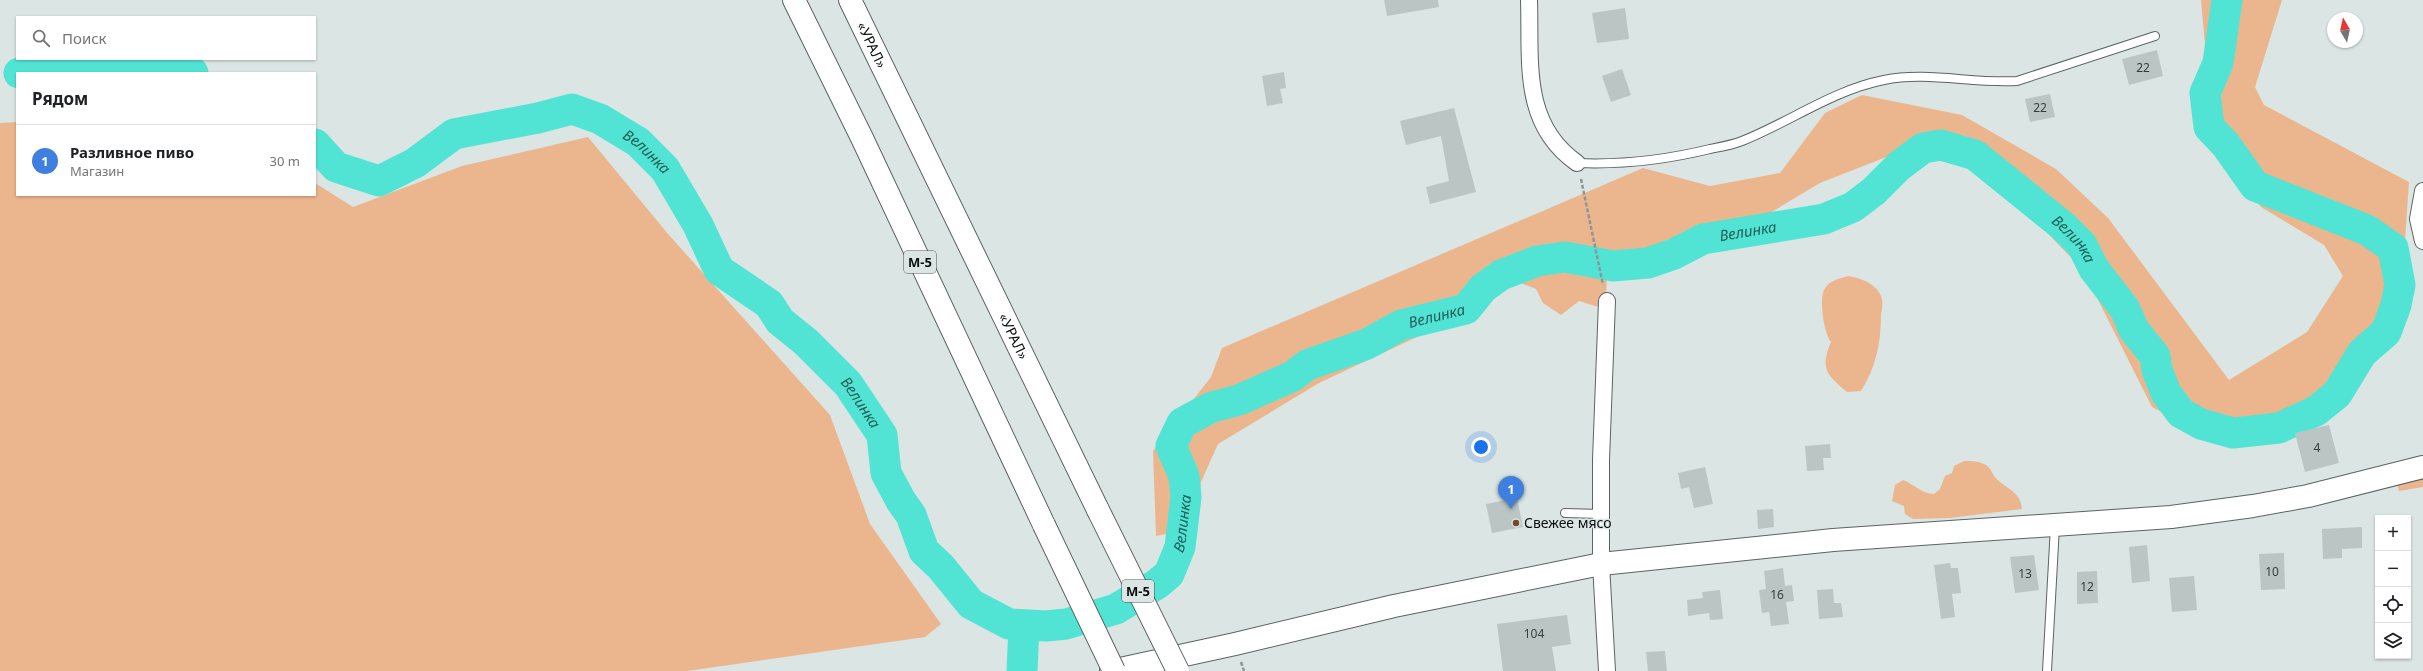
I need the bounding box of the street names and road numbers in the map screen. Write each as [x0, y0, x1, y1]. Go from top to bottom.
street label: «УРАЛ» [853, 18, 892, 71]
road number: М-5 [904, 251, 936, 273]
street label: «УРАЛ» [995, 310, 1033, 362]
road number: М-5 [1122, 580, 1154, 602]

